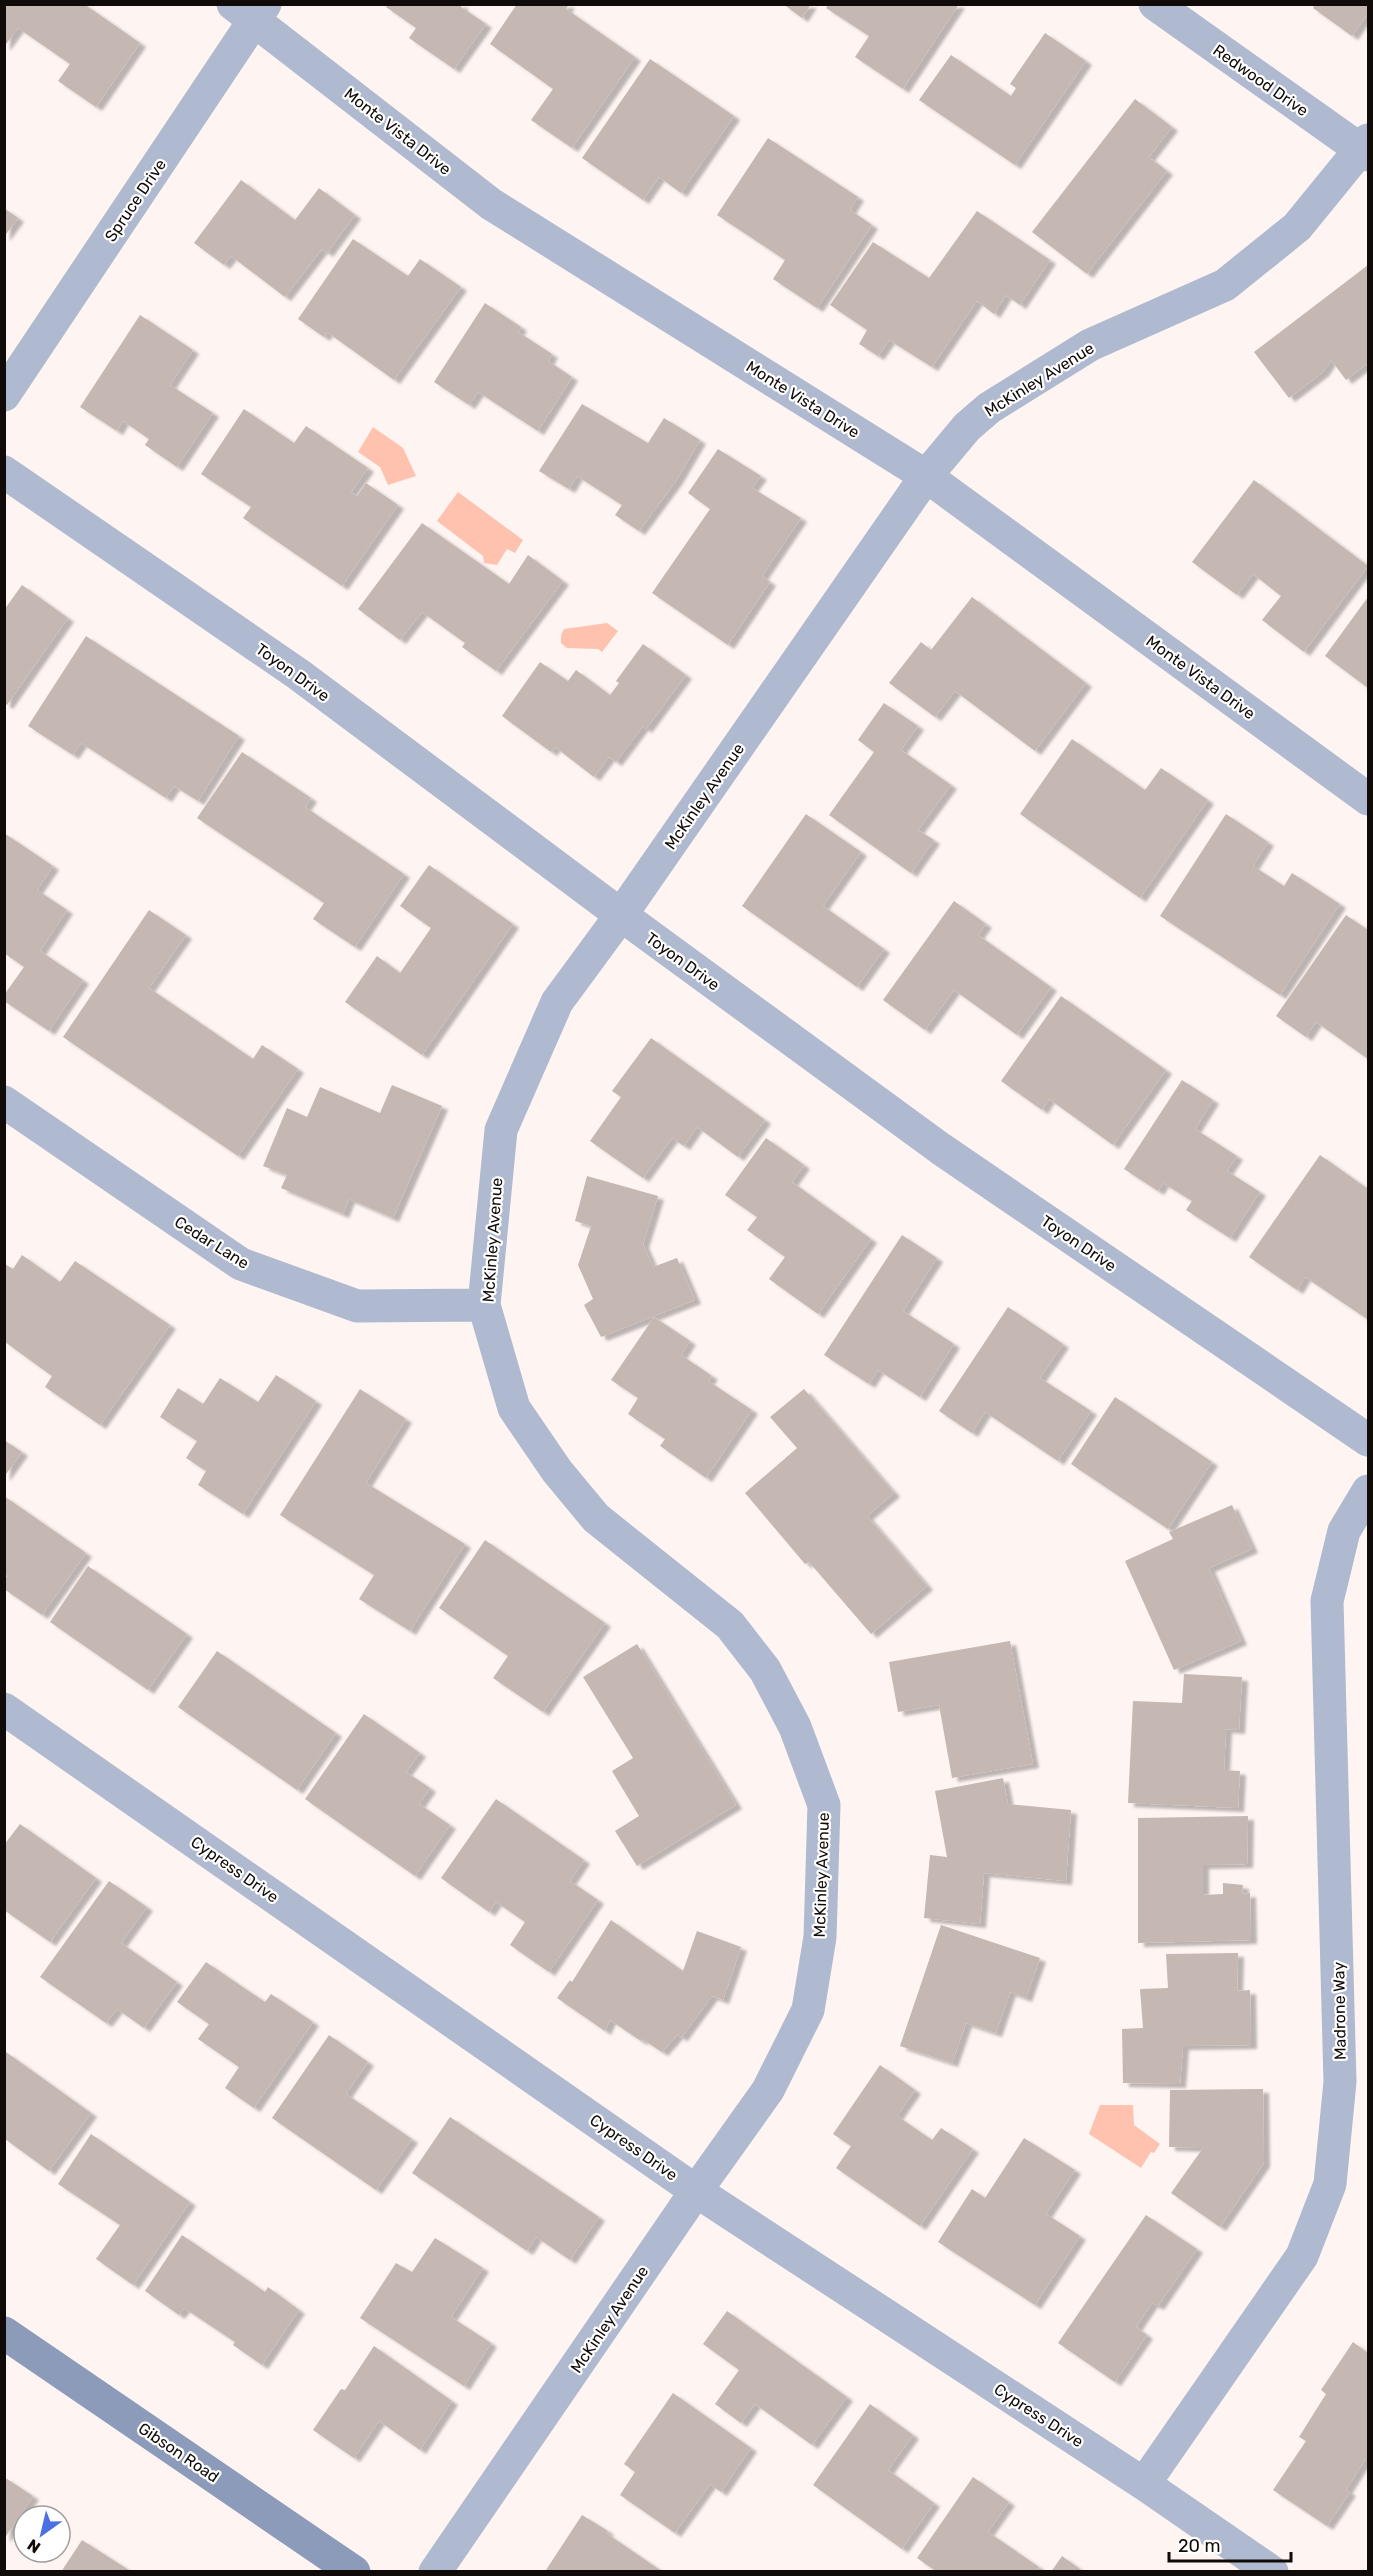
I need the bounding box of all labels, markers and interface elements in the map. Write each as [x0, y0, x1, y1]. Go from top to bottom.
street label: Redwood Drive [1209, 41, 1312, 120]
street label: Monte Vista Drive [341, 84, 455, 179]
street label: Spruce Drive [101, 155, 170, 245]
street label: McKinley Avenue [981, 338, 1097, 421]
street label: Monte Vista Drive [743, 357, 863, 442]
street label: Monte Vista Drive [1142, 631, 1259, 723]
street label: Toyon Drive [252, 639, 333, 706]
street label: McKinley Avenue [661, 740, 748, 853]
street label: Toyon Drive [642, 928, 723, 995]
street label: McKinley Avenue [479, 1177, 506, 1303]
street label: Toyon Drive [1038, 1211, 1120, 1275]
street label: Cedar Lane [171, 1212, 252, 1273]
street label: McKinley Avenue [810, 1812, 833, 1938]
street label: Cypress Drive [187, 1832, 282, 1907]
street label: Madrone Way [1329, 1961, 1350, 2060]
street label: Cypress Drive [586, 2110, 681, 2185]
street label: McKinley Avenue [567, 2262, 652, 2376]
street label: Cypress Drive [991, 2379, 1087, 2451]
street label: Gibson Road [135, 2418, 223, 2486]
north arrow [12, 2504, 72, 2564]
scale bar [1169, 2525, 1290, 2563]
text: N [24, 2535, 44, 2557]
text: 20 m [1178, 2535, 1220, 2557]

